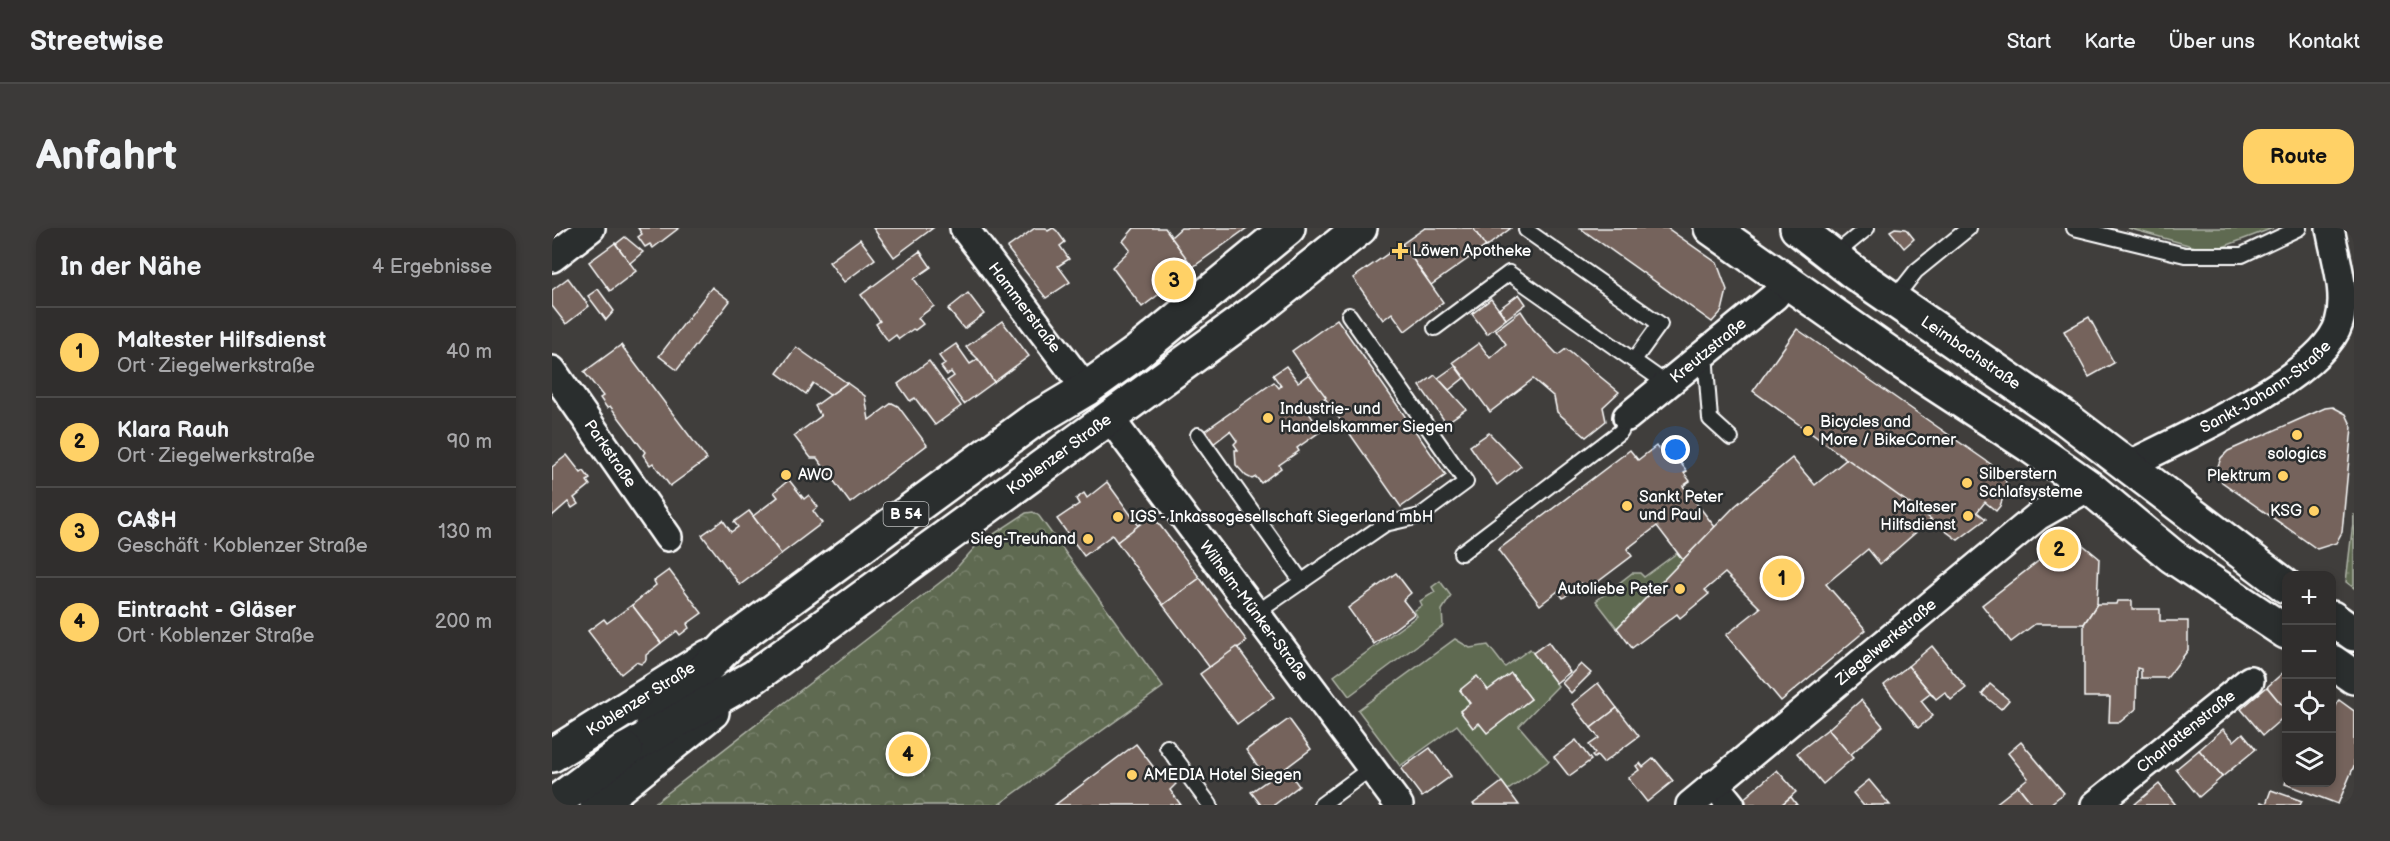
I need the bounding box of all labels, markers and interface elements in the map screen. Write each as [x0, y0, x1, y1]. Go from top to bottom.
text: Streetwise [30, 25, 163, 58]
text: Start [2007, 29, 2051, 54]
text: Karte [2084, 29, 2136, 54]
text: Über uns [2169, 29, 2255, 54]
text: Kontakt [2288, 29, 2360, 54]
button: Route [2243, 129, 2354, 184]
text: Anfahrt [36, 131, 177, 182]
place label: Löwen Apotheke [1412, 242, 1532, 261]
marker: Löwen Apotheke [1393, 244, 1407, 258]
text: In der Nähe [60, 252, 202, 283]
text: 4 Ergebnisse [372, 255, 492, 279]
pin: 3 [1154, 257, 1194, 302]
street label: Hammerstraße [984, 259, 1065, 357]
street label: Leimbachstraße [1917, 312, 2025, 394]
street label: Kreutzstraße [1666, 314, 1751, 387]
text: Maltester Hilfsdienst [117, 327, 326, 354]
street label: Sankt-Johann-Straße [2197, 336, 2335, 437]
text: 1 [75, 340, 84, 364]
text: 40 m [446, 340, 492, 364]
text: Ort · Ziegelwerkstraße [117, 354, 315, 378]
place label: Industrie- und Handelskammer Siegen [1280, 400, 1453, 437]
street label: Koblenzer Straße [1003, 410, 1115, 499]
marker: Industrie- und Handelskammer Siegen [1261, 411, 1275, 425]
place label: Bicycles and More / BikeCorner [1820, 413, 1956, 450]
street label: Parkstraße [580, 416, 641, 492]
text: Klara Rauh [117, 417, 229, 444]
marker: Bicycles and More / BikeCorner [1801, 424, 1815, 438]
marker: sologics [2290, 428, 2304, 442]
text: 2 [74, 430, 85, 454]
text: 90 m [447, 430, 492, 454]
your location [1661, 435, 1690, 464]
text: Ort · Ziegelwerkstraße [117, 444, 315, 468]
place label: sologics [2268, 445, 2327, 464]
place label: Silberstern Schlafsysteme [1979, 465, 2083, 502]
place label: AWO [798, 466, 833, 485]
place label: Plektrum [2207, 467, 2271, 486]
marker: AWO [779, 468, 793, 482]
marker: Plektrum [2276, 469, 2290, 483]
marker: Silberstern Schlafsysteme [1960, 476, 1974, 490]
place label: Sankt Peter und Paul [1639, 488, 1723, 525]
place label: Malteser Hilfsdienst [1880, 498, 1956, 535]
marker: Sankt Peter und Paul [1620, 499, 1634, 513]
road number: B 54 [884, 502, 928, 526]
place label: KSG [2270, 502, 2302, 521]
marker: KSG [2307, 504, 2321, 518]
text: CA$H [117, 507, 177, 534]
place label: IGS - Inkassogesellschaft Siegerland mbH [1130, 508, 1433, 527]
marker: Malteser Hilfsdienst [1961, 509, 1975, 523]
marker: IGS - Inkassogesellschaft Siegerland mbH [1111, 510, 1125, 524]
text: 3 [74, 520, 85, 544]
text: 130 m [438, 520, 492, 544]
pin: 2 [2040, 526, 2078, 572]
place label: Sieg-Treuhand [971, 530, 1076, 549]
marker: Sieg-Treuhand [1081, 532, 1095, 546]
text: Geschäft · Koblenzer Straße [117, 534, 368, 558]
street label: Wilhelm-Münker-Straße [1195, 537, 1313, 685]
pin: 1 [1762, 556, 1802, 600]
map controls [2282, 571, 2336, 787]
button: + [2282, 571, 2336, 625]
place label: Autoliebe Peter [1558, 580, 1668, 599]
marker: Autoliebe Peter [1673, 582, 1687, 596]
street label: Ziegelwerkstraße [1831, 594, 1941, 690]
text: Eintracht - Gläser [117, 597, 296, 624]
text: 4 [74, 610, 85, 634]
text: 200 m [435, 610, 492, 634]
text: Ort · Koblenzer Straße [117, 624, 314, 648]
button: − [2282, 625, 2336, 679]
street label: Koblenzer Straße [583, 658, 699, 740]
button: locate [2282, 679, 2336, 733]
street label: Charlottenstraße [2133, 686, 2240, 777]
pin: 4 [888, 732, 928, 776]
button: layers [2282, 733, 2336, 787]
place label: AMEDIA Hotel Siegen [1144, 766, 1302, 785]
marker: AMEDIA Hotel Siegen [1125, 768, 1139, 782]

